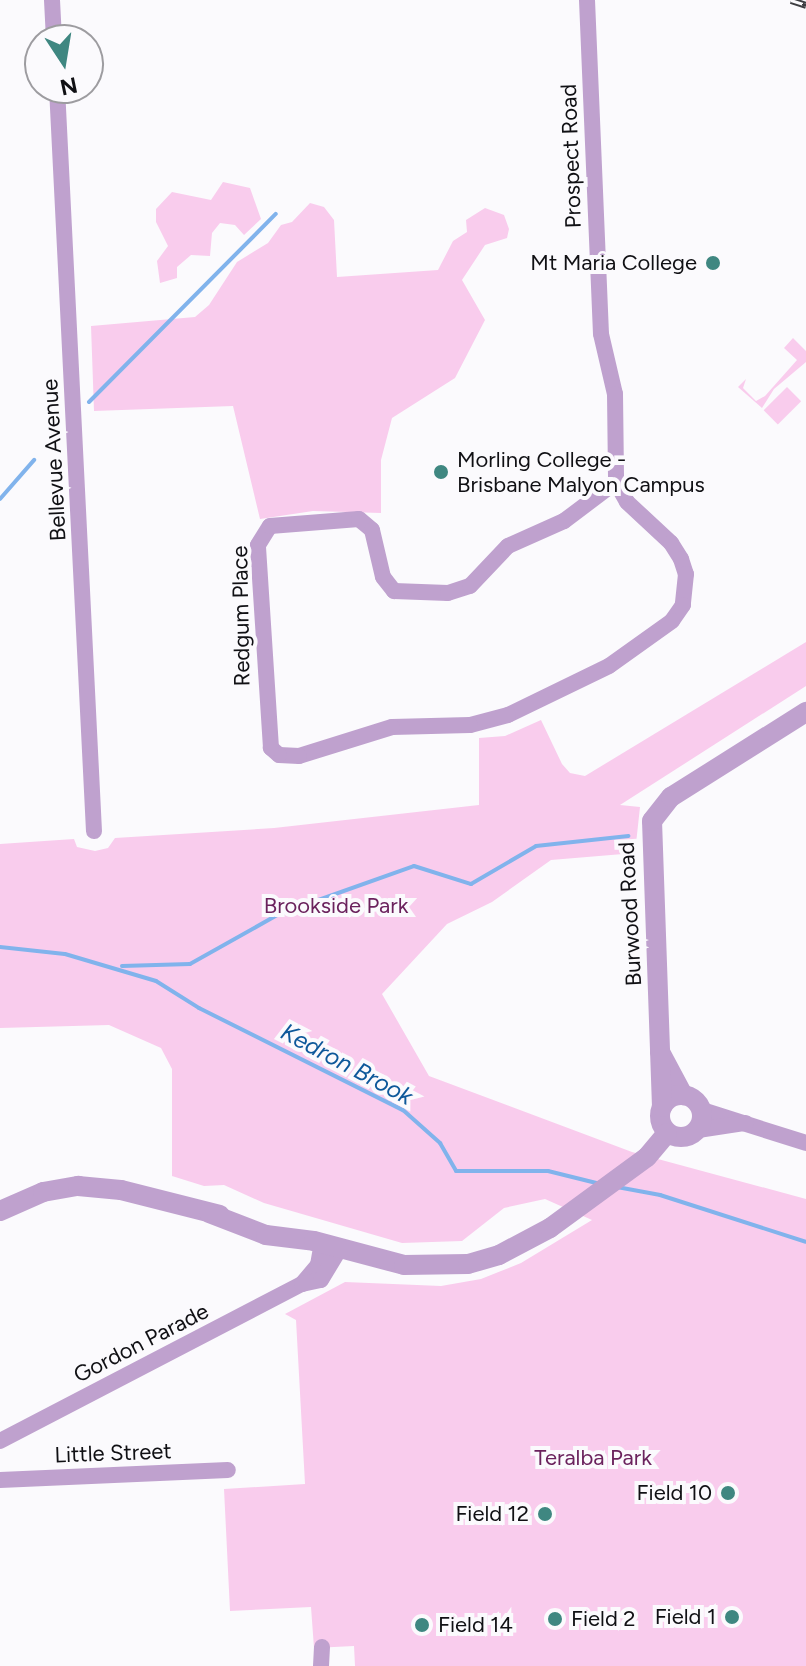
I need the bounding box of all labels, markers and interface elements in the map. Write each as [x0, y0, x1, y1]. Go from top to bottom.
north arrow [24, 24, 104, 104]
text: N [58, 71, 80, 101]
street label: Prospect Road [555, 83, 587, 229]
place label: Mt Maria College [530, 250, 697, 276]
marker: Mt Maria College [704, 254, 722, 272]
street label: Bellevue Avenue [37, 378, 71, 542]
place label: Morling College - Brisbane Malyon Campus [457, 446, 705, 498]
marker: Morling College - Brisbane Malyon Campus [432, 463, 450, 481]
street label: Redgum Place [227, 545, 255, 687]
street label: Burwood Road [613, 841, 647, 987]
park label: Brookside Park [264, 893, 408, 919]
water label: Kedron Brook [276, 1017, 418, 1111]
street label: Gordon Parade [69, 1298, 213, 1388]
street label: Little Street [54, 1438, 172, 1468]
park label: Teralba Park [534, 1445, 652, 1471]
place label: Field 10 [637, 1480, 712, 1506]
marker: Field 10 [719, 1484, 737, 1502]
place label: Field 12 [455, 1501, 529, 1527]
marker: Field 12 [536, 1505, 554, 1523]
place label: Field 1 [655, 1604, 716, 1630]
place label: Field 2 [571, 1606, 636, 1632]
marker: Field 1 [723, 1608, 741, 1626]
marker: Field 2 [546, 1610, 564, 1628]
place label: Field 14 [438, 1612, 513, 1638]
marker: Field 14 [413, 1616, 431, 1634]

